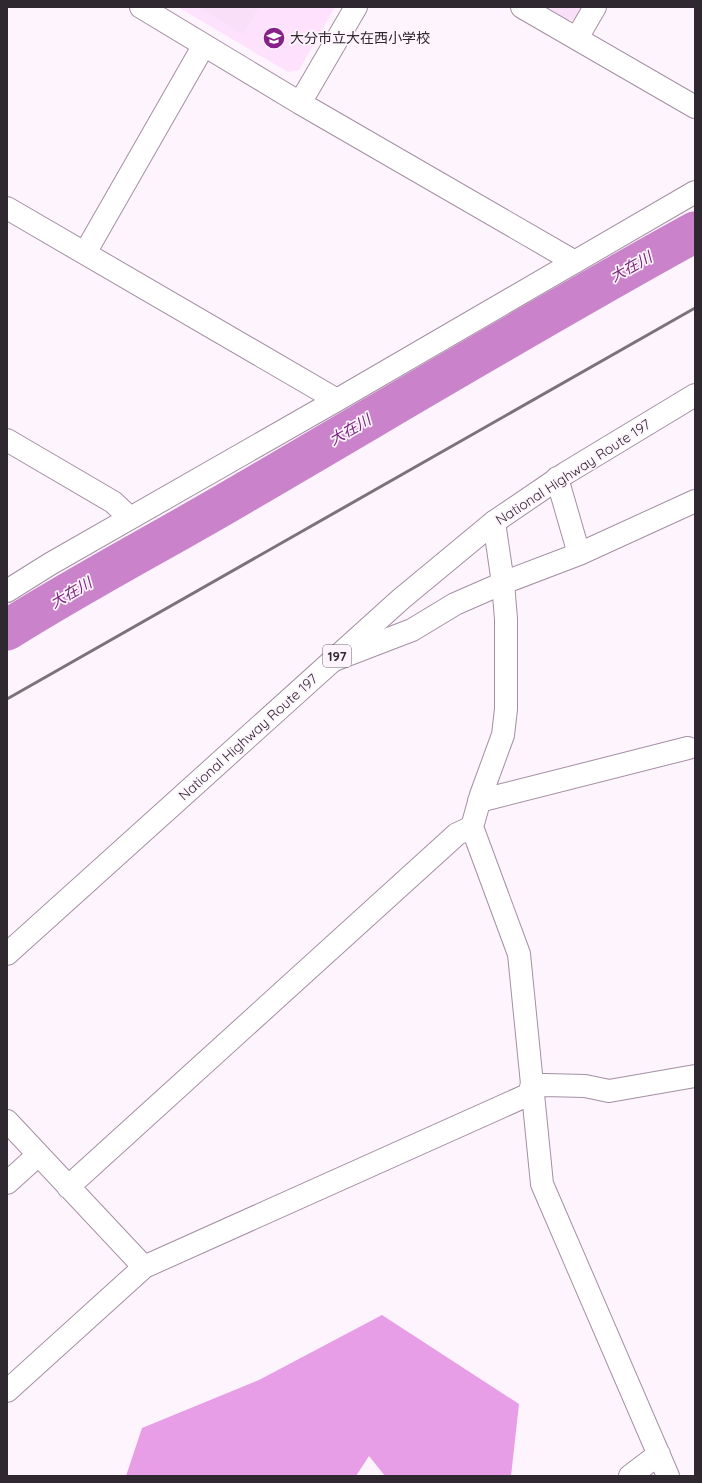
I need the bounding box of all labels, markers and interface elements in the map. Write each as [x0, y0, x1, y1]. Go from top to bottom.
school or university icon: 大分市立大在西小学校 [261, 25, 287, 51]
place label: 大分市立大在西小学校 [290, 29, 430, 47]
water label: 大在川 [606, 246, 657, 286]
water label: 大在川 [326, 409, 376, 449]
street label: National Highway Route 197 [492, 415, 654, 529]
water label: 大在川 [47, 572, 97, 612]
road number: 197 [323, 645, 351, 667]
street label: National Highway Route 197 [175, 670, 321, 804]

